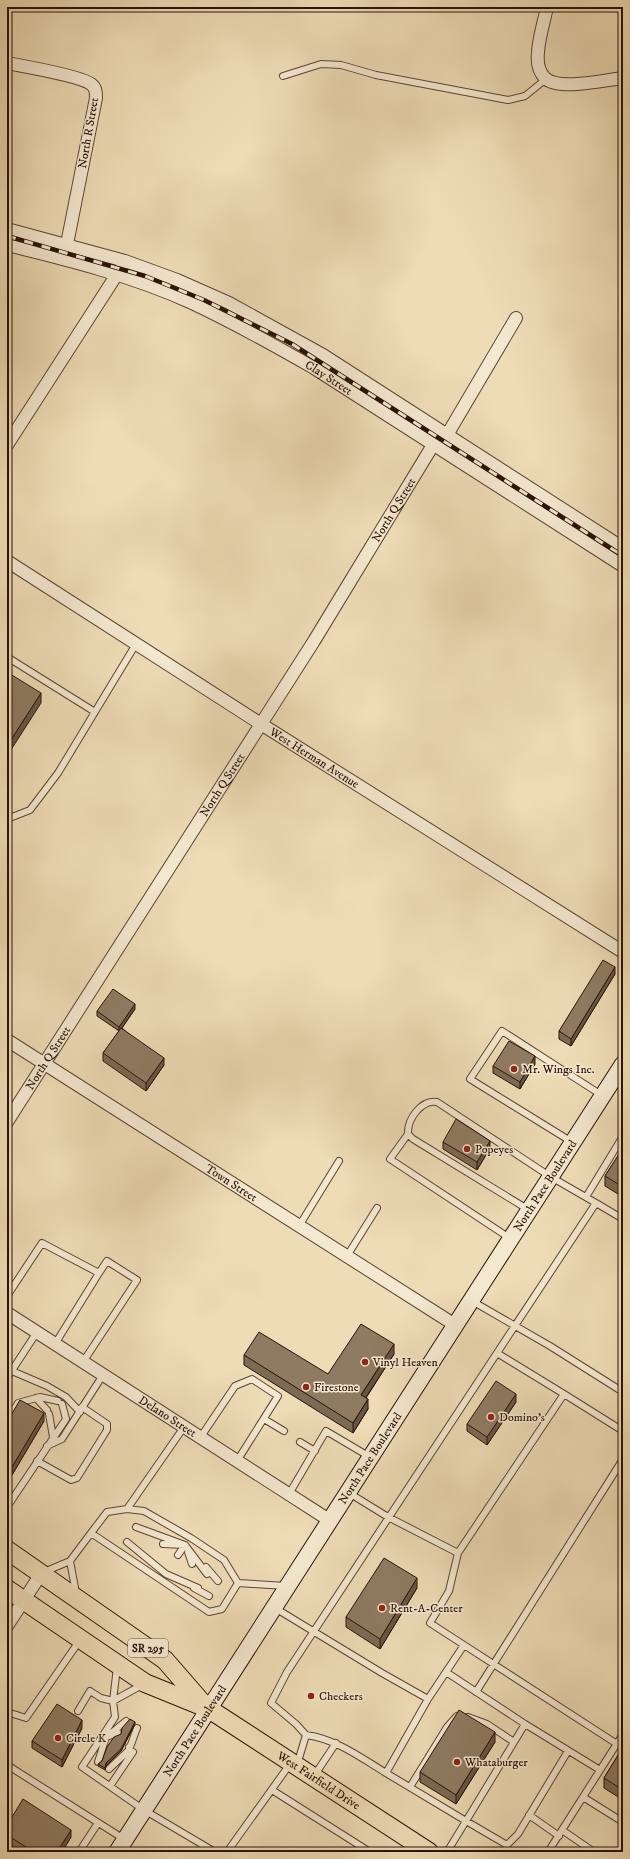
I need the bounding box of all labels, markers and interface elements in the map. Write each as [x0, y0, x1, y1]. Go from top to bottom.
street label: North R Street [75, 96, 102, 170]
street label: Clay Street [302, 357, 355, 399]
street label: North Q Street [369, 475, 419, 545]
street label: West Herman Avenue [266, 724, 362, 792]
street label: North Q Street [197, 750, 249, 820]
street label: North Q Street [22, 1023, 74, 1093]
place label: Mr. Wings Inc. [522, 1062, 595, 1077]
marker: Mr. Wings Inc. [509, 1064, 519, 1074]
street label: North Pace Boulevard [510, 1137, 580, 1234]
place label: Popeyes [475, 1142, 513, 1157]
marker: Popeyes [462, 1144, 472, 1154]
street label: Town Street [202, 1161, 260, 1205]
place label: Vinyl Heaven [372, 1355, 439, 1370]
marker: Vinyl Heaven [360, 1357, 370, 1367]
place label: Firestone [314, 1380, 359, 1395]
marker: Firestone [301, 1382, 311, 1392]
street label: Delano Street [136, 1393, 199, 1441]
street label: North Pace Boulevard [335, 1410, 405, 1507]
place label: Domino's [499, 1410, 545, 1425]
marker: Domino's [486, 1412, 496, 1422]
place label: Rent-A-Center [390, 1601, 463, 1616]
marker: Rent-A-Center [377, 1603, 387, 1613]
road number: SR 295 [128, 1639, 168, 1657]
street label: North Pace Boulevard [160, 1682, 230, 1780]
place label: Checkers [319, 1689, 363, 1704]
marker: Checkers [306, 1691, 316, 1701]
place label: Circle K [66, 1731, 107, 1746]
marker: Circle K [53, 1733, 63, 1743]
street label: West Fairfield Drive [273, 1748, 363, 1813]
place label: Whataburger [464, 1755, 528, 1770]
marker: Whataburger [452, 1757, 462, 1767]

